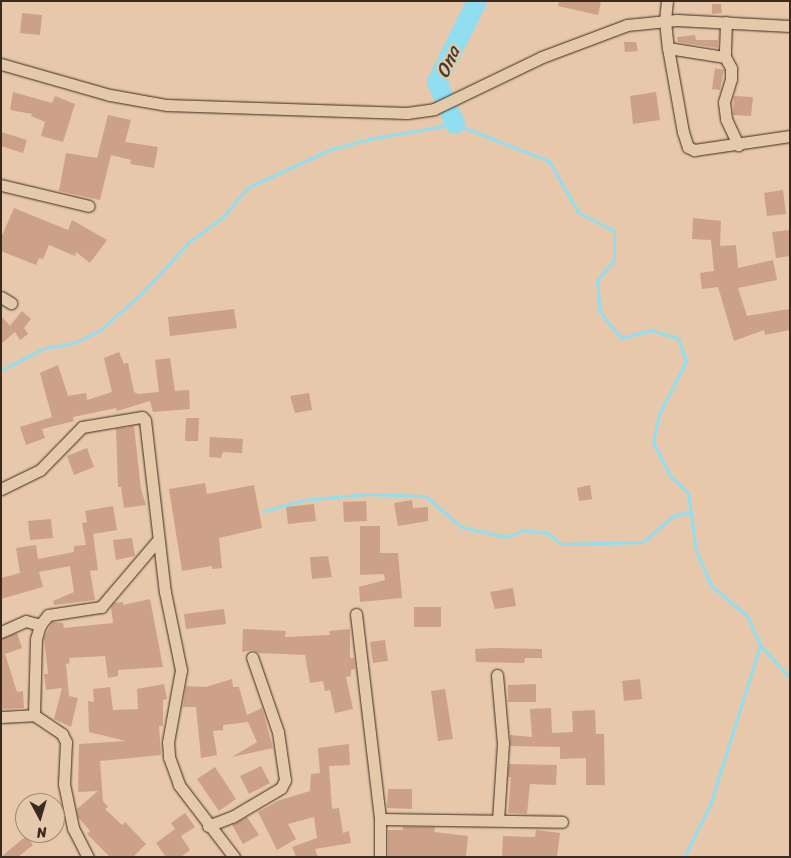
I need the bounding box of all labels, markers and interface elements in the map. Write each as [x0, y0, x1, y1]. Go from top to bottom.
water label: Ona [431, 43, 465, 81]
north arrow [15, 793, 65, 843]
text: N [35, 819, 48, 845]

